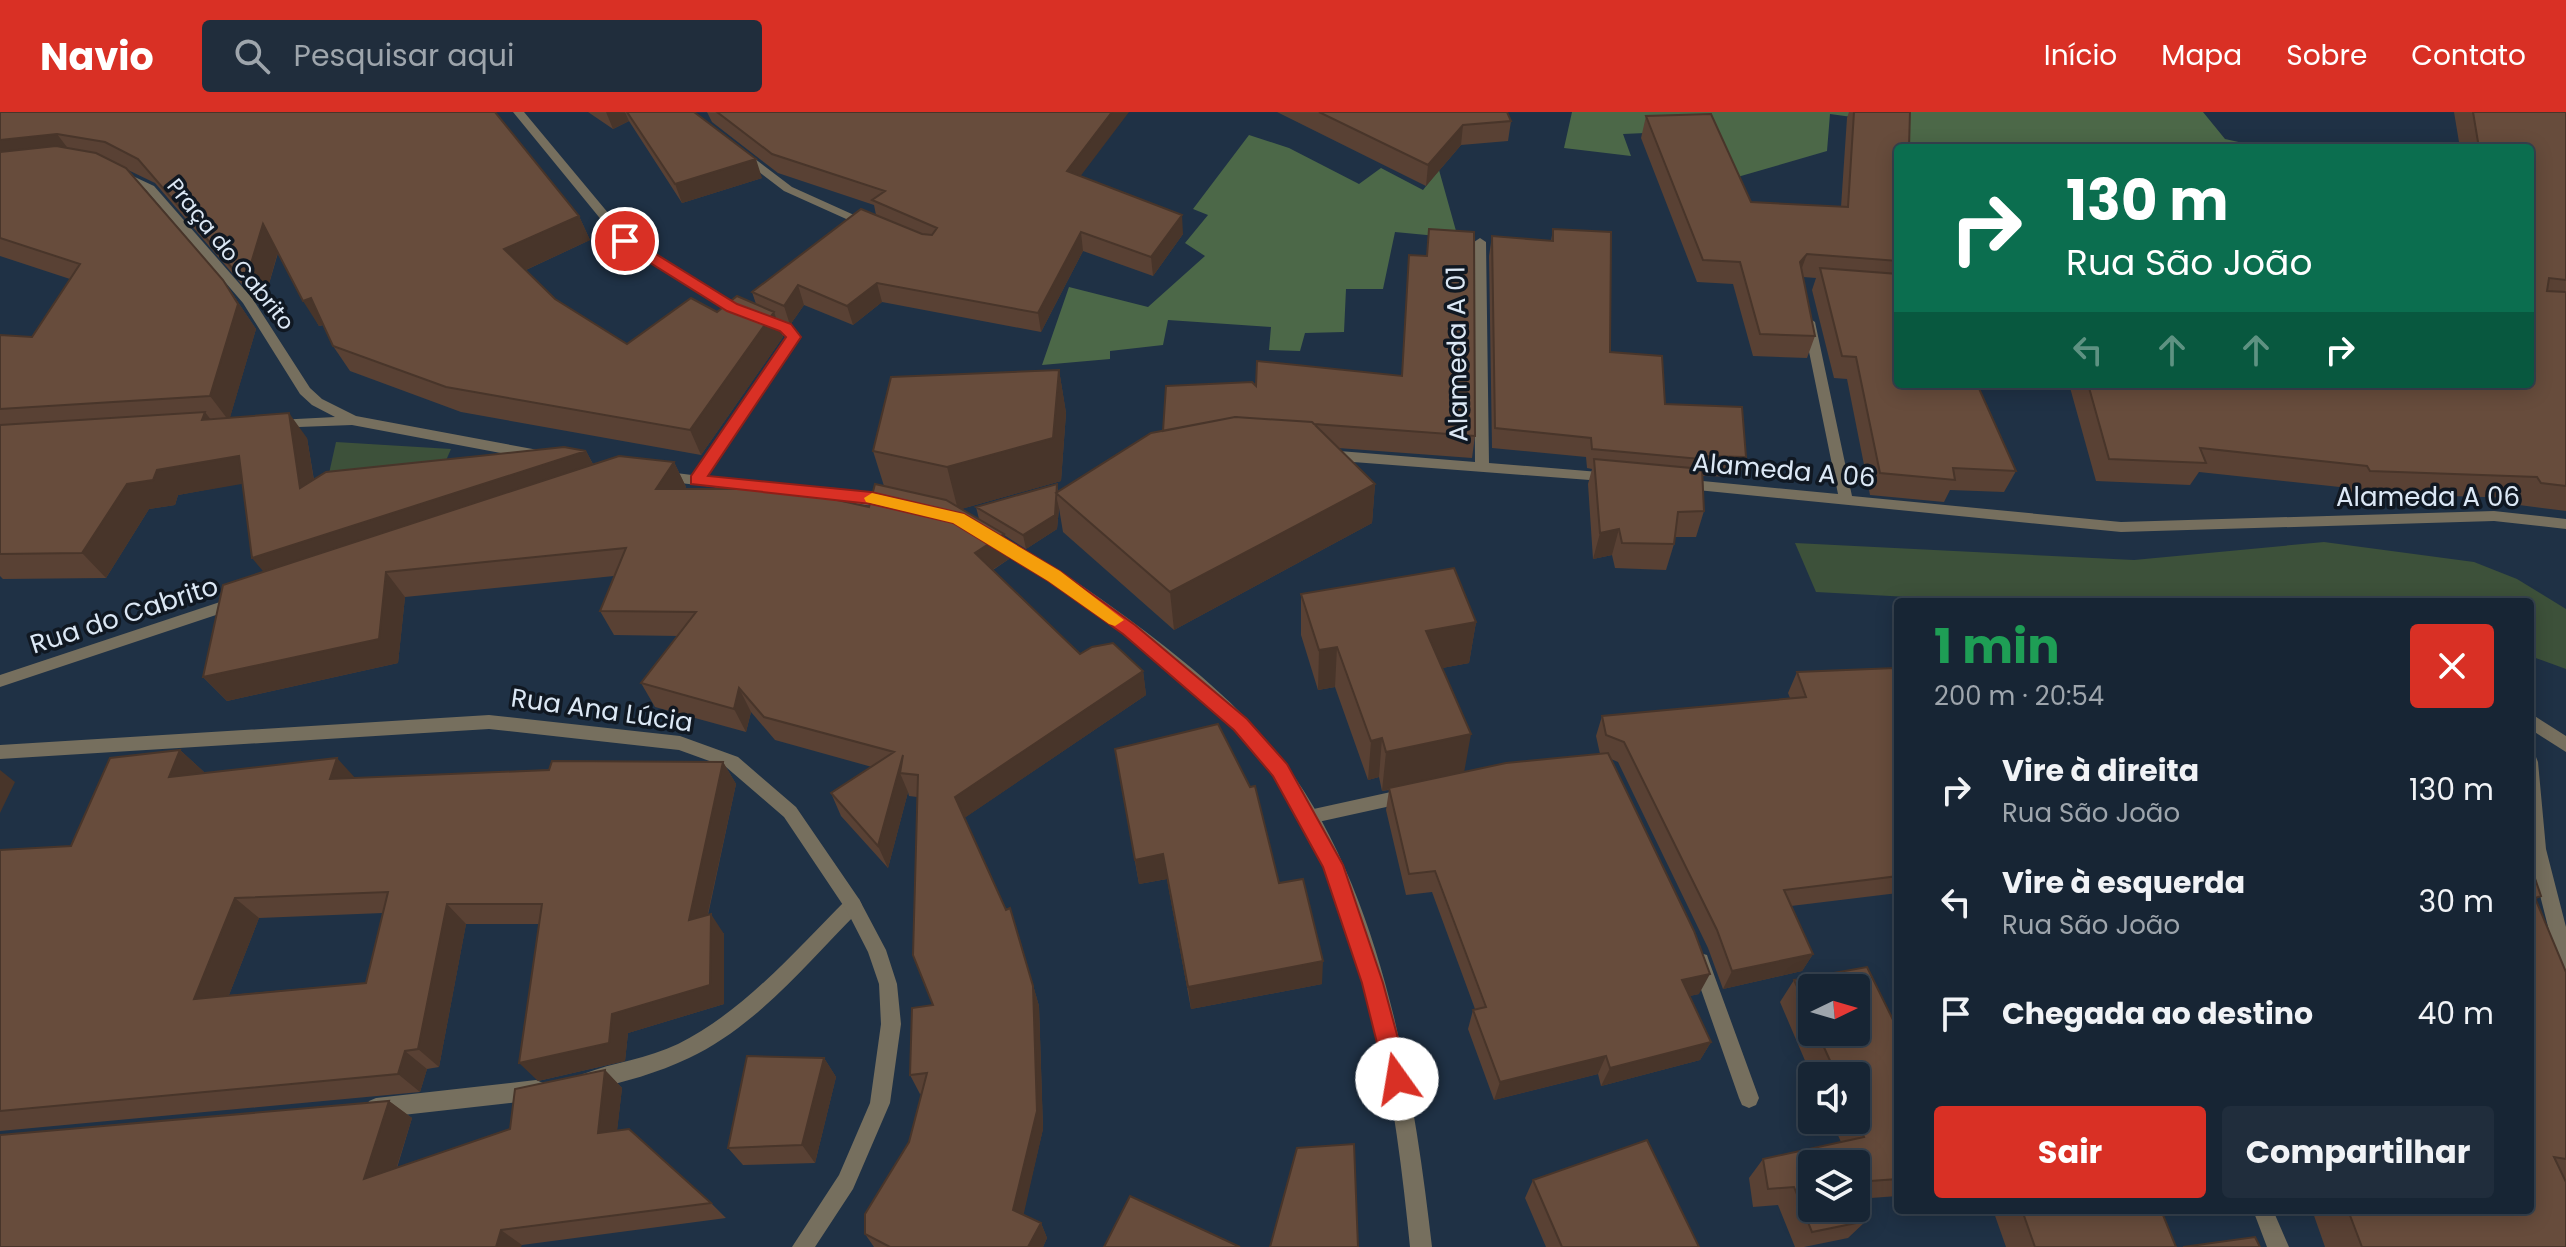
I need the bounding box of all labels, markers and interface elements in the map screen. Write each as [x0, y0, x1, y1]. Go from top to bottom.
search box [202, 20, 762, 92]
text: Navio [40, 30, 154, 83]
icon: search [230, 34, 274, 78]
text: Pesquisar aqui [294, 34, 514, 77]
text: Início [2044, 36, 2117, 75]
text: Mapa [2161, 36, 2242, 75]
text: Sobre [2286, 36, 2367, 75]
text: Contato [2411, 36, 2526, 75]
text: 130 m [2066, 161, 2229, 240]
street label: Praça do Cabrito [160, 172, 302, 337]
icon: right [1934, 176, 2038, 280]
pin [591, 207, 659, 275]
icon: arrive [603, 219, 647, 263]
text: Rua São João [2066, 237, 2313, 288]
street label: Alameda A 01 [1437, 266, 1477, 442]
icon: left [2066, 328, 2110, 372]
icon: ahead [2150, 328, 2194, 372]
icon: ahead [2234, 328, 2278, 372]
icon: right [2318, 328, 2362, 372]
street label: Alameda A 06 [1691, 444, 1877, 496]
street label: Alameda A 06 [2336, 479, 2520, 515]
street label: Rua do Cabrito [25, 568, 223, 662]
text: 1 min [1934, 613, 2060, 680]
button: close [2410, 624, 2494, 708]
text: 200 m · 20:54 [1934, 678, 2104, 714]
street label: Rua Ana Lúcia [509, 679, 695, 741]
text: Vire à direita [2002, 749, 2199, 792]
icon: right [1934, 768, 1978, 812]
text: 130 m [2409, 768, 2494, 811]
text: Rua São João [2002, 795, 2180, 831]
text: Vire à esquerda [2002, 861, 2245, 904]
icon: left [1934, 880, 1978, 924]
text: 30 m [2419, 880, 2494, 923]
text: Rua São João [2002, 907, 2180, 943]
north arrow [1798, 974, 1870, 1046]
map controls [1798, 974, 1870, 1222]
icon: arrive [1934, 992, 1978, 1036]
text: Chegada ao destino [2002, 992, 2313, 1035]
text: 40 m [2417, 992, 2494, 1035]
position arrow [1355, 1037, 1439, 1121]
button: sound [1798, 1062, 1870, 1134]
button: Sair [1934, 1106, 2206, 1198]
button: Compartilhar [2222, 1106, 2494, 1198]
button: layers [1798, 1150, 1870, 1222]

